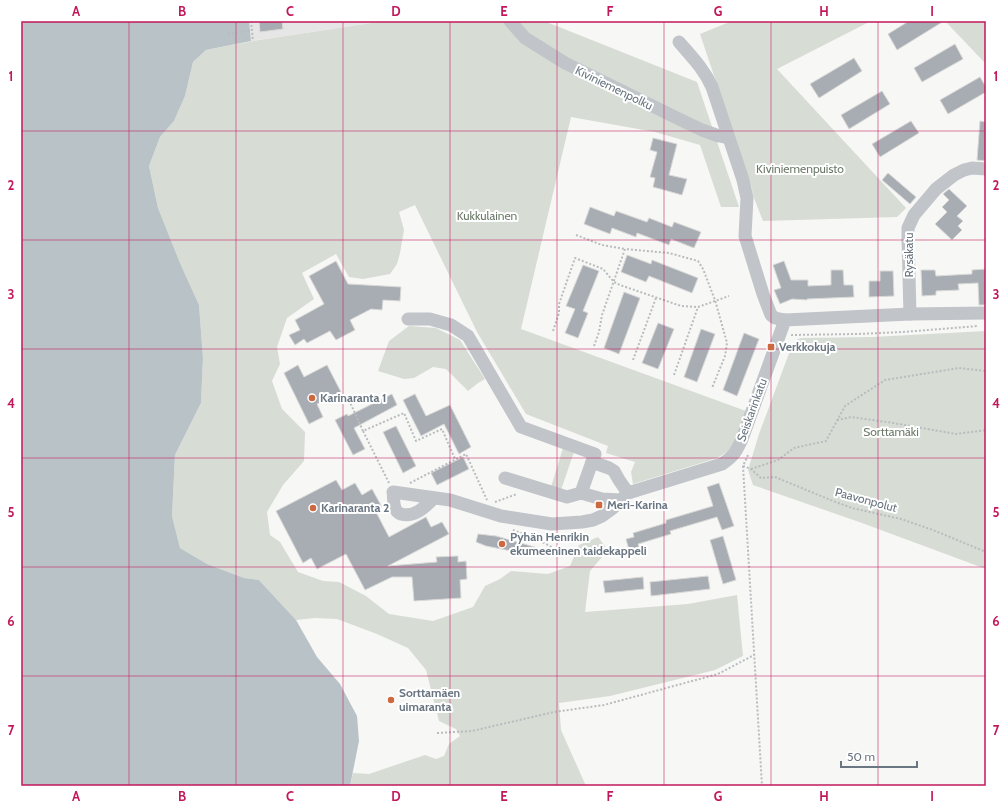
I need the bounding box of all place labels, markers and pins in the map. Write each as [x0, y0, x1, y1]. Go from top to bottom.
place label: Verkkokuja [779, 339, 836, 354]
marker: Verkkokuja [766, 342, 776, 352]
place label: Karinaranta 1 [320, 390, 387, 405]
marker: Karinaranta 1 [307, 393, 317, 403]
place label: Meri-Karina [607, 497, 668, 512]
place label: Karinaranta 2 [321, 500, 389, 515]
marker: Meri-Karina [594, 500, 604, 510]
marker: Karinaranta 2 [308, 503, 318, 513]
place label: Pyhän Henrikin ekumeeninen taidekappeli [510, 529, 647, 558]
marker: Pyhän Henrikin ekumeeninen taidekappeli [497, 539, 507, 549]
place label: Sorttamäen uimaranta [399, 685, 460, 714]
marker: Sorttamäen uimaranta [386, 695, 396, 705]

